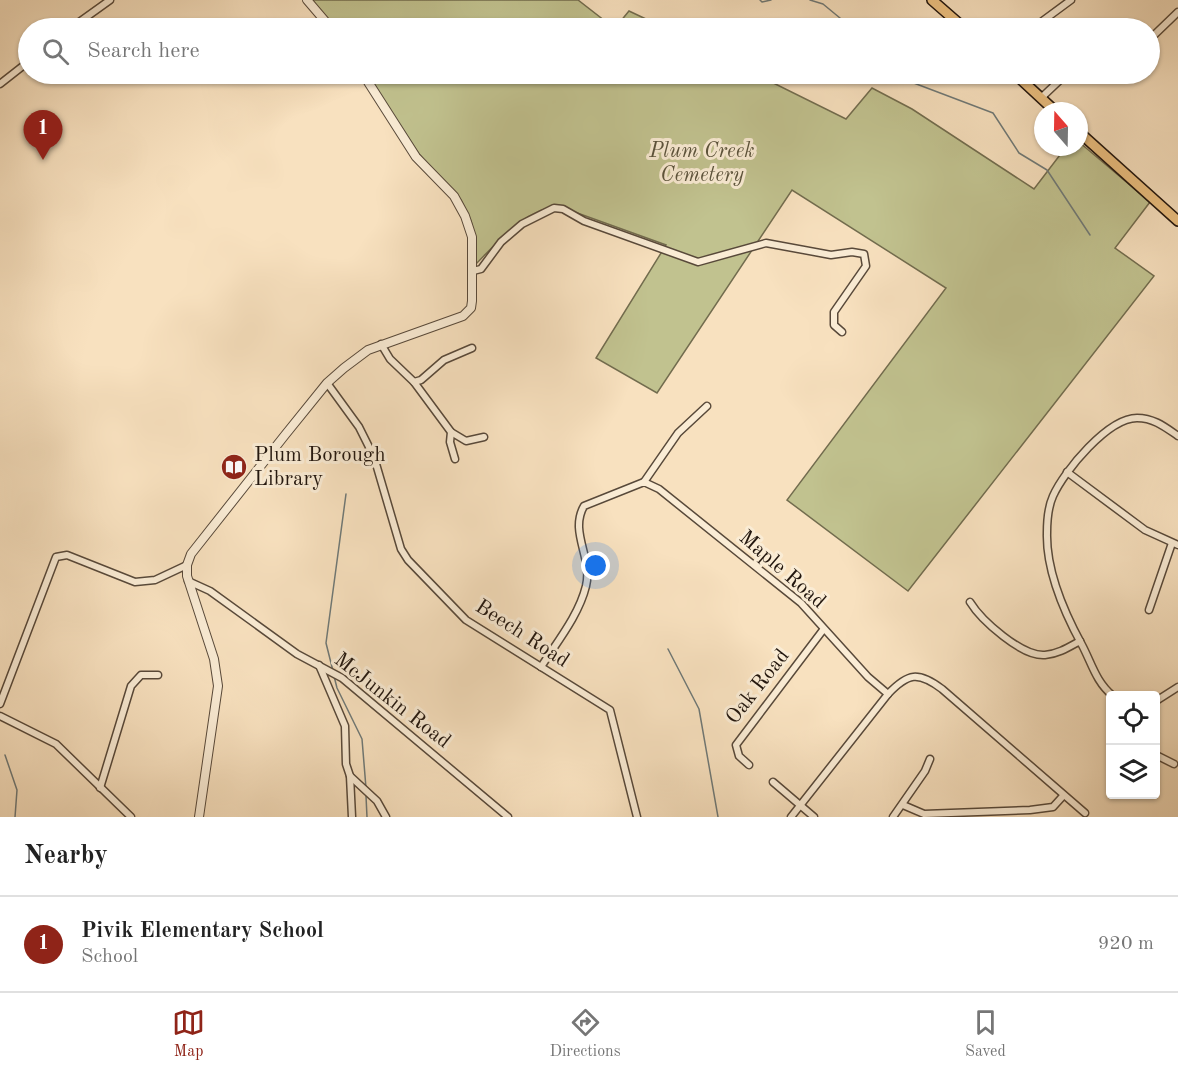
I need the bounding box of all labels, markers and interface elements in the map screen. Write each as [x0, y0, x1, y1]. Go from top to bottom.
search box [18, 18, 1160, 84]
icon: search [39, 35, 72, 68]
text: Search here [87, 40, 200, 62]
north arrow [1034, 102, 1088, 156]
pin: 1 [24, 110, 63, 160]
park label: Plum Creek Cemetery [648, 141, 755, 186]
place label: Plum Borough Library [254, 445, 386, 490]
library icon: Plum Borough Library [219, 452, 249, 482]
street label: Maple Road [735, 527, 829, 613]
your location [581, 551, 610, 580]
street label: Beech Road [471, 596, 573, 672]
street label: Oak Road [722, 646, 794, 728]
street label: McJunkin Road [330, 649, 454, 753]
map controls [1106, 691, 1160, 799]
button: locate [1106, 691, 1160, 745]
button: layers [1106, 745, 1160, 799]
text: Nearby [24, 843, 108, 869]
text: Pivik Elementary School [81, 920, 324, 942]
text: 1 [38, 934, 49, 954]
text: 920 m [1098, 934, 1154, 954]
text: School [81, 947, 138, 967]
tab: Map [172, 1006, 205, 1062]
tab: Directions [550, 1006, 621, 1062]
tab: Saved [965, 1006, 1006, 1062]

